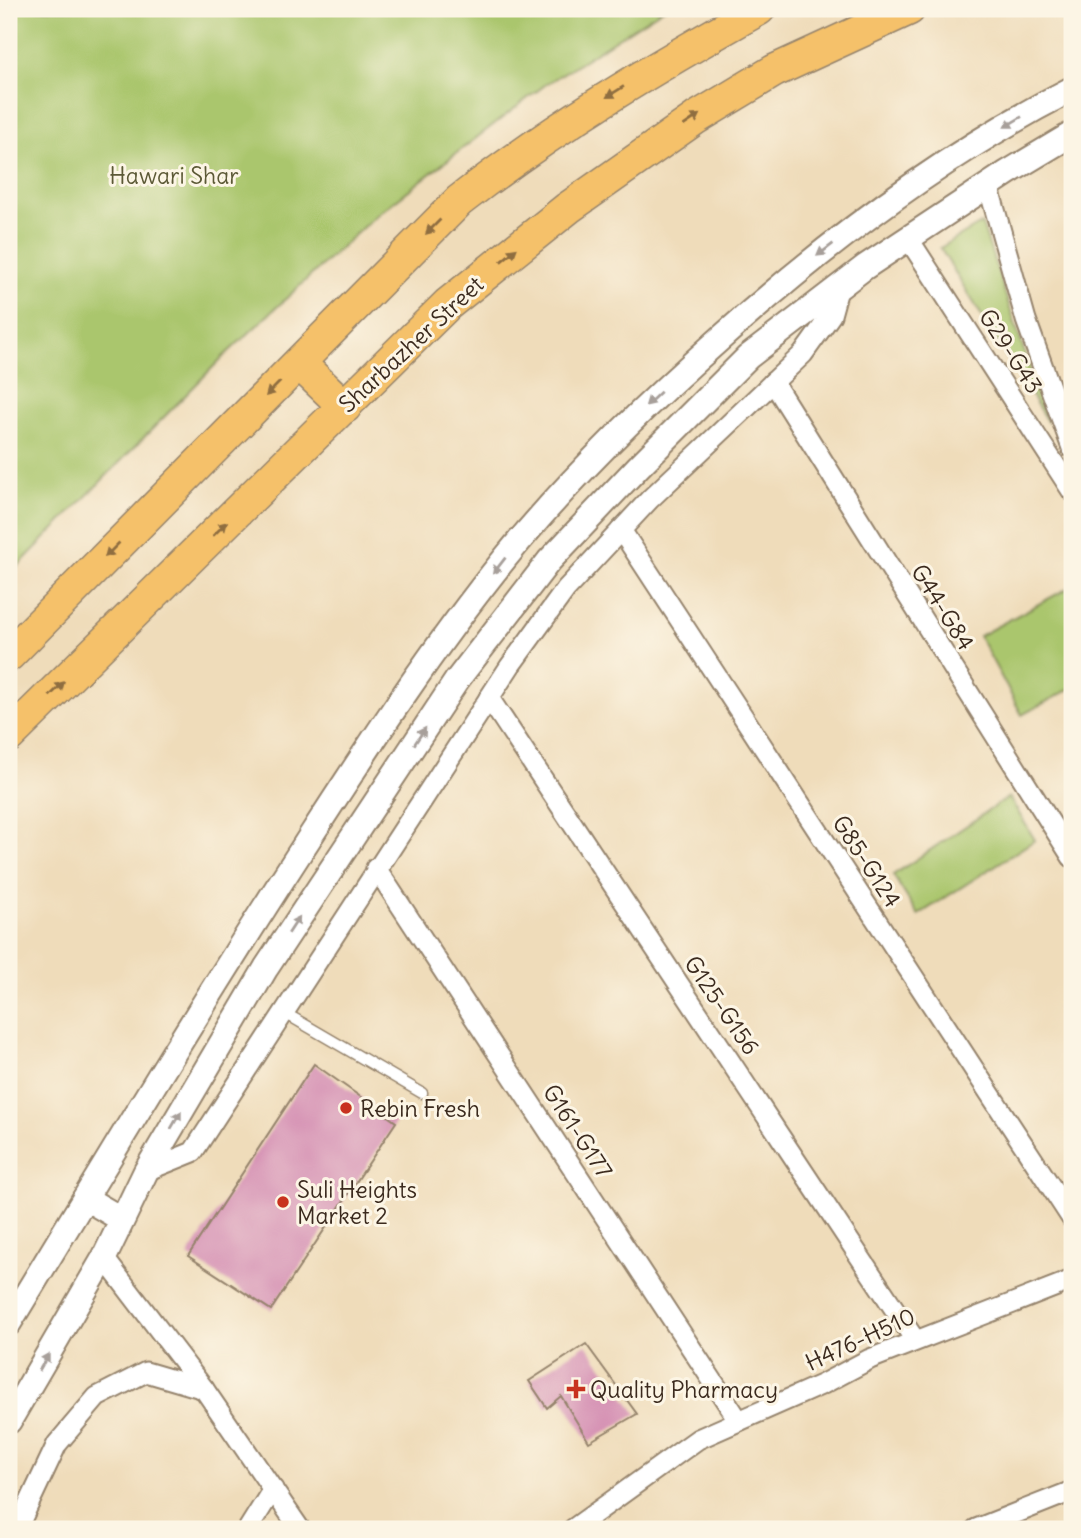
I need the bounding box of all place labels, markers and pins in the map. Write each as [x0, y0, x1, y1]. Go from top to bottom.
place label: Rebin Fresh [360, 1094, 480, 1123]
marker: Rebin Fresh [338, 1100, 354, 1116]
place label: Suli Heights Market 2 [297, 1175, 417, 1230]
marker: Suli Heights Market 2 [275, 1194, 291, 1210]
place label: Quality Pharmacy [590, 1375, 778, 1404]
marker: Quality Pharmacy [568, 1381, 584, 1397]

